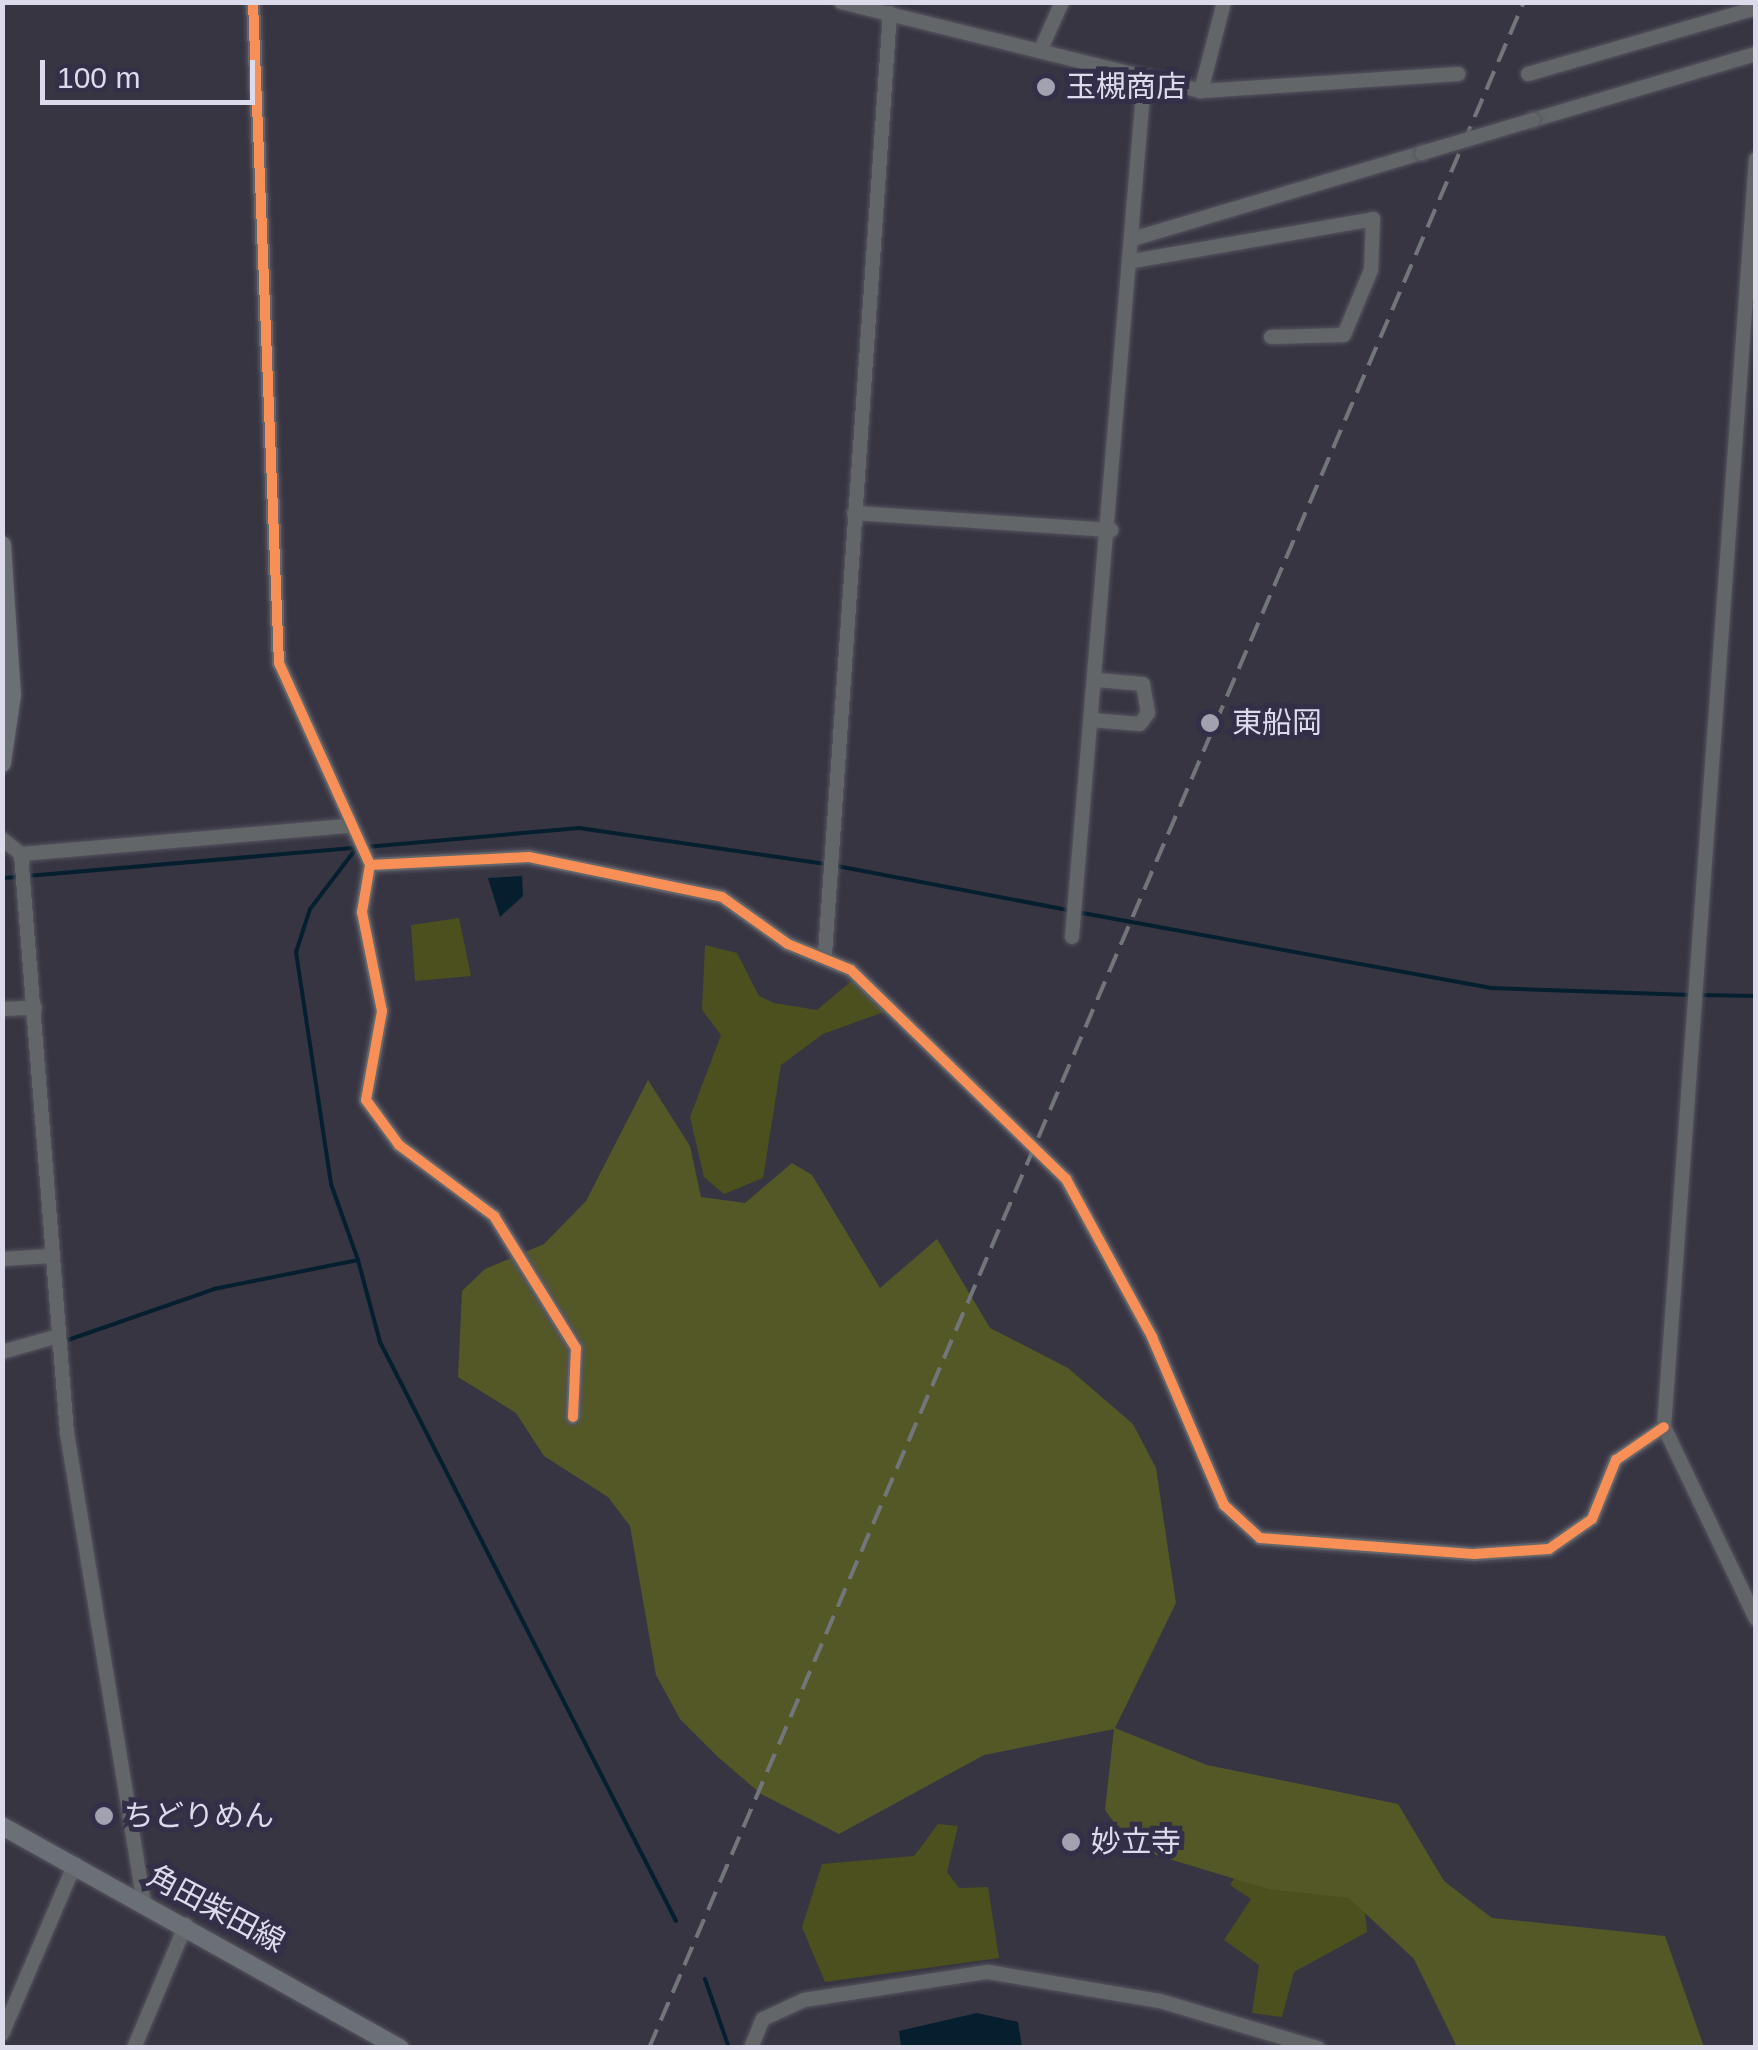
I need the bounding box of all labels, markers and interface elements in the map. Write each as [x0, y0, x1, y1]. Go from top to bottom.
scale bar [45, 40, 260, 102]
text: 100 m [57, 61, 140, 94]
place label: 玉槻商店 [1066, 69, 1186, 105]
marker: 玉槻商店 [1035, 76, 1057, 98]
place label: 東船岡 [1232, 705, 1322, 741]
marker: 東船岡 [1197, 710, 1223, 736]
place label: ちどりめん [124, 1798, 274, 1834]
marker: ちどりめん [93, 1805, 115, 1827]
place label: 妙立寺 [1091, 1824, 1181, 1860]
marker: 妙立寺 [1060, 1831, 1082, 1853]
street label: 角田柴田線 [141, 1858, 291, 1960]

